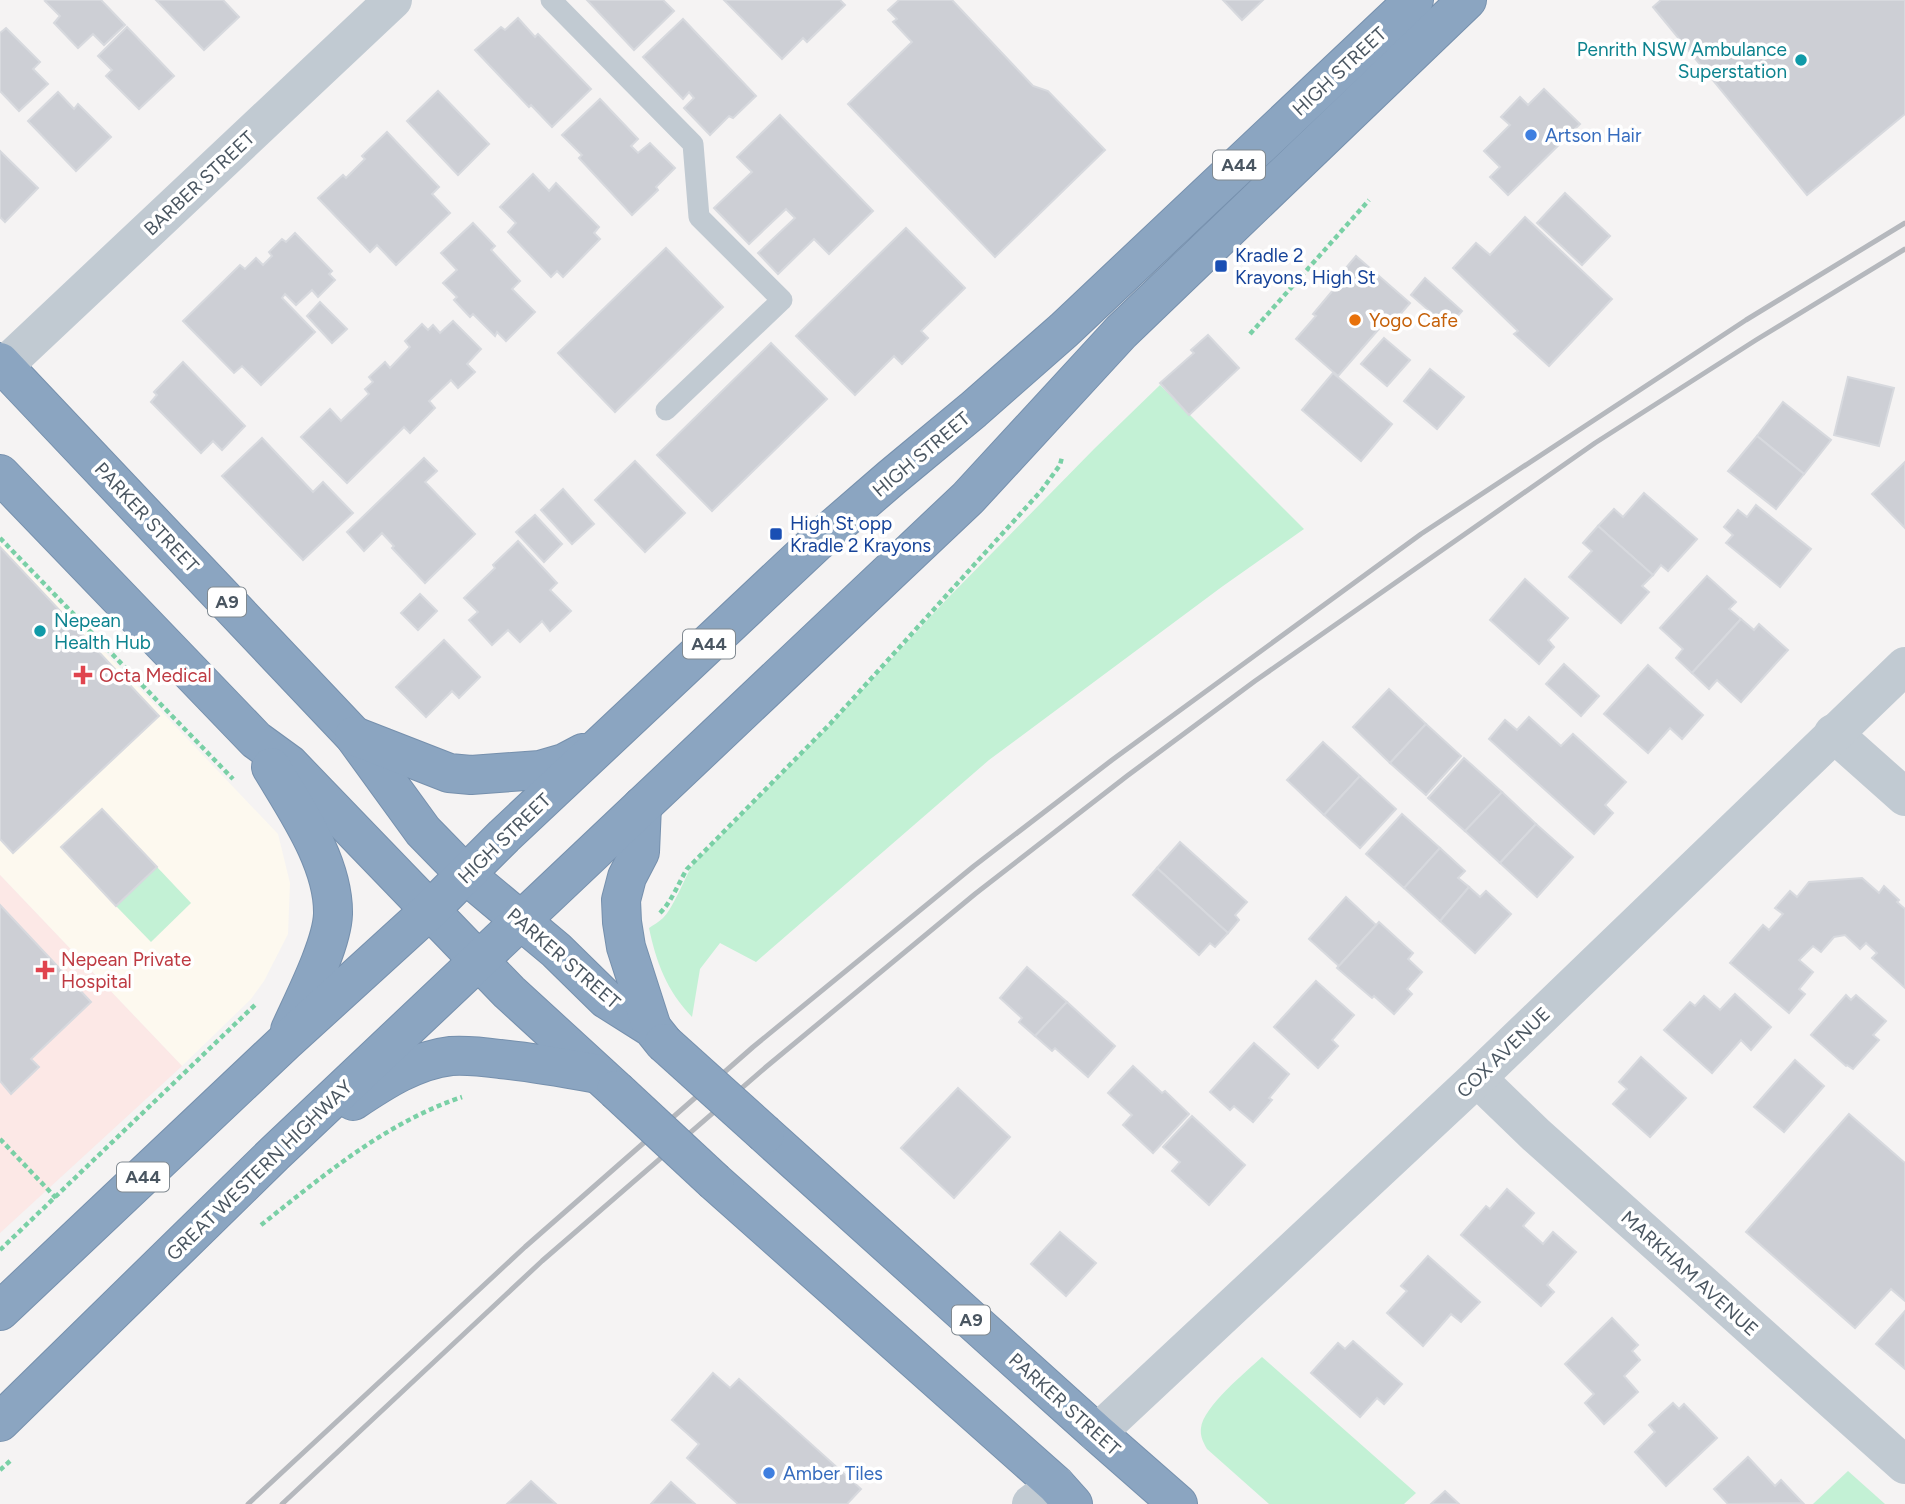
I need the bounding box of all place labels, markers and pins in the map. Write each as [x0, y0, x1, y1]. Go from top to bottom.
place label: Penrith NSW Ambulance Superstation [1577, 38, 1787, 83]
marker: Penrith NSW Ambulance Superstation [1793, 52, 1809, 68]
place label: Artson Hair [1545, 124, 1642, 147]
marker: Artson Hair [1523, 127, 1539, 143]
place label: Kradle 2 Krayons, High St [1235, 244, 1376, 289]
marker: Kradle 2 Krayons, High St [1213, 258, 1229, 274]
place label: Yogo Cafe [1369, 309, 1458, 332]
marker: Yogo Cafe [1347, 312, 1363, 328]
place label: High St opp Kradle 2 Krayons [790, 512, 931, 557]
marker: High St opp Kradle 2 Krayons [768, 526, 784, 542]
place label: Nepean Health Hub [54, 609, 151, 654]
marker: Nepean Health Hub [32, 623, 48, 639]
place label: Octa Medical [99, 664, 212, 687]
marker: Octa Medical [73, 665, 93, 685]
place label: Nepean Private Hospital [61, 948, 191, 993]
marker: Nepean Private Hospital [35, 960, 55, 980]
place label: Amber Tiles [783, 1462, 883, 1485]
marker: Amber Tiles [761, 1465, 777, 1481]

